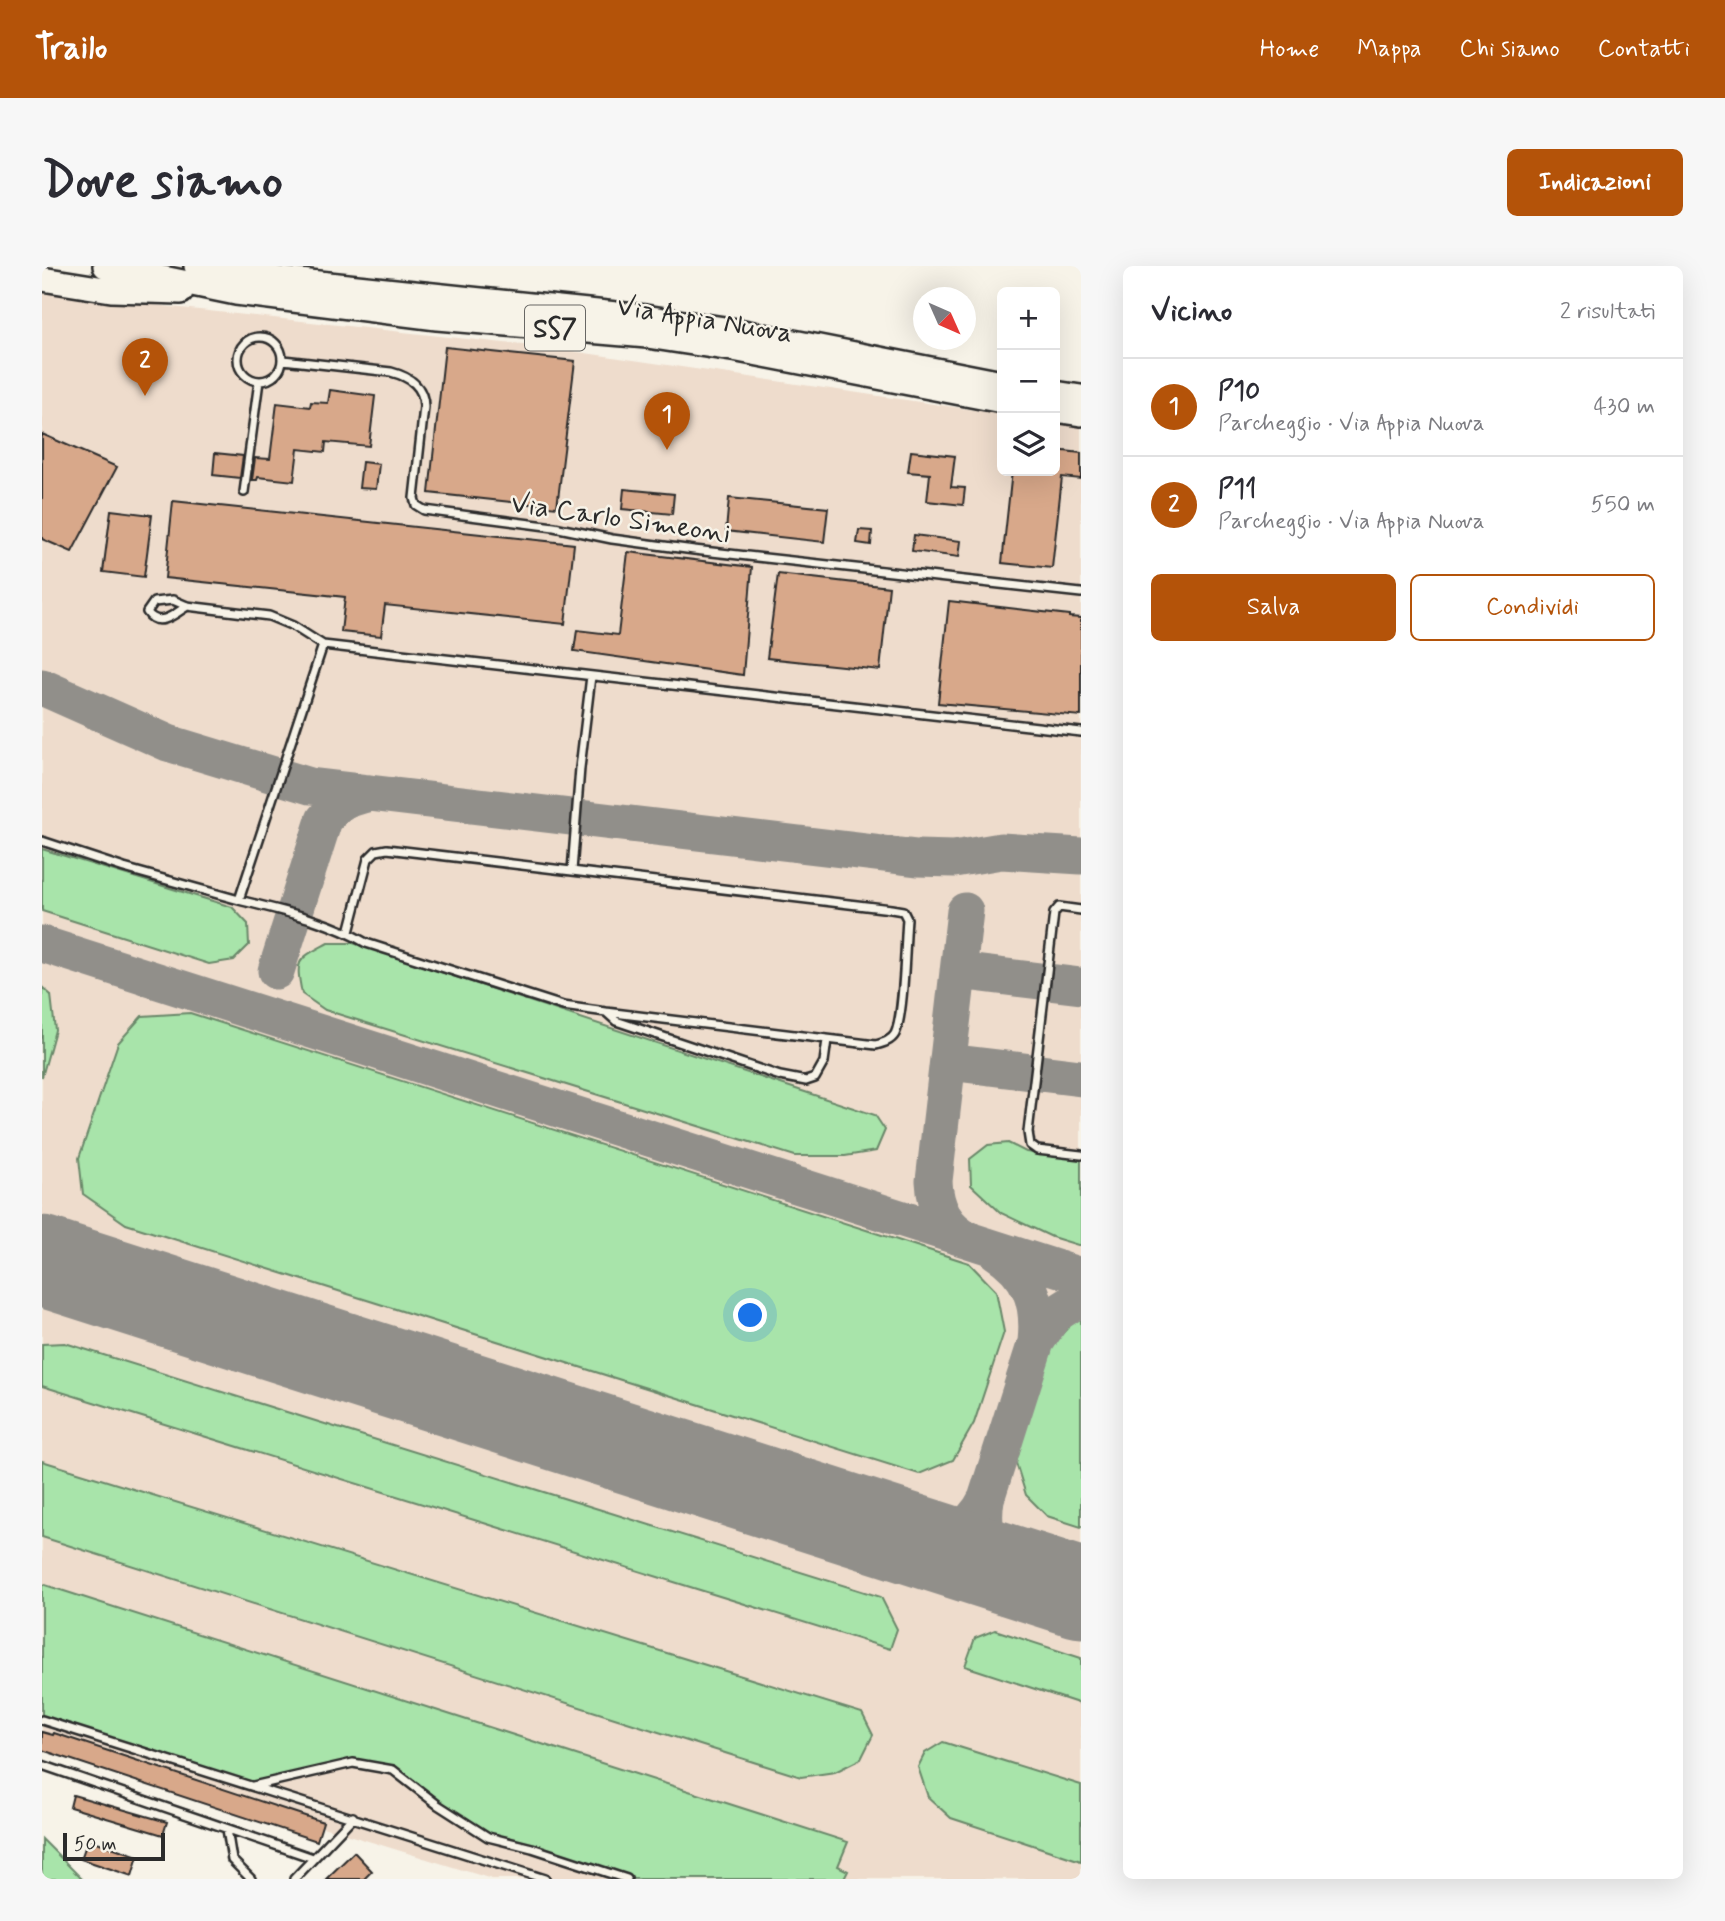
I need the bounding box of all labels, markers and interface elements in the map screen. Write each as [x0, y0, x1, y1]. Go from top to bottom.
text: Trailo [35, 27, 107, 71]
text: Home [1260, 34, 1319, 65]
text: Mappa [1357, 34, 1421, 65]
text: Chi siamo [1459, 34, 1560, 65]
text: Contatti [1598, 34, 1690, 65]
button: Indicazioni [1507, 149, 1683, 216]
text: Dove siamo [42, 150, 283, 215]
north arrow [913, 287, 976, 350]
map controls [997, 287, 1060, 476]
button: + [997, 287, 1060, 350]
street label: Via Appia Nuova [614, 288, 795, 356]
text: Vicino [1151, 292, 1232, 331]
text: 2 risultati [1560, 297, 1655, 327]
road number: SS7 [525, 306, 585, 351]
pin: 2 [122, 338, 168, 396]
button: − [997, 350, 1060, 413]
text: P10 [1218, 375, 1260, 409]
pin: 1 [644, 392, 690, 450]
text: 1 [1169, 392, 1179, 422]
text: 430 m [1594, 392, 1655, 422]
text: Parcheggio · Via Appia Nuova [1218, 409, 1485, 439]
button: layers [997, 413, 1060, 476]
text: P11 [1218, 473, 1256, 507]
street label: Via Carlo Simeoni [508, 486, 733, 553]
text: 2 [1168, 490, 1180, 520]
text: 550 m [1591, 490, 1655, 520]
text: Parcheggio · Via Appia Nuova [1218, 507, 1485, 537]
button: Salva [1151, 574, 1396, 641]
button: Condividi [1410, 574, 1655, 641]
your location [733, 1298, 767, 1332]
scale bar [63, 1830, 164, 1862]
text: 50 m [74, 1832, 117, 1857]

